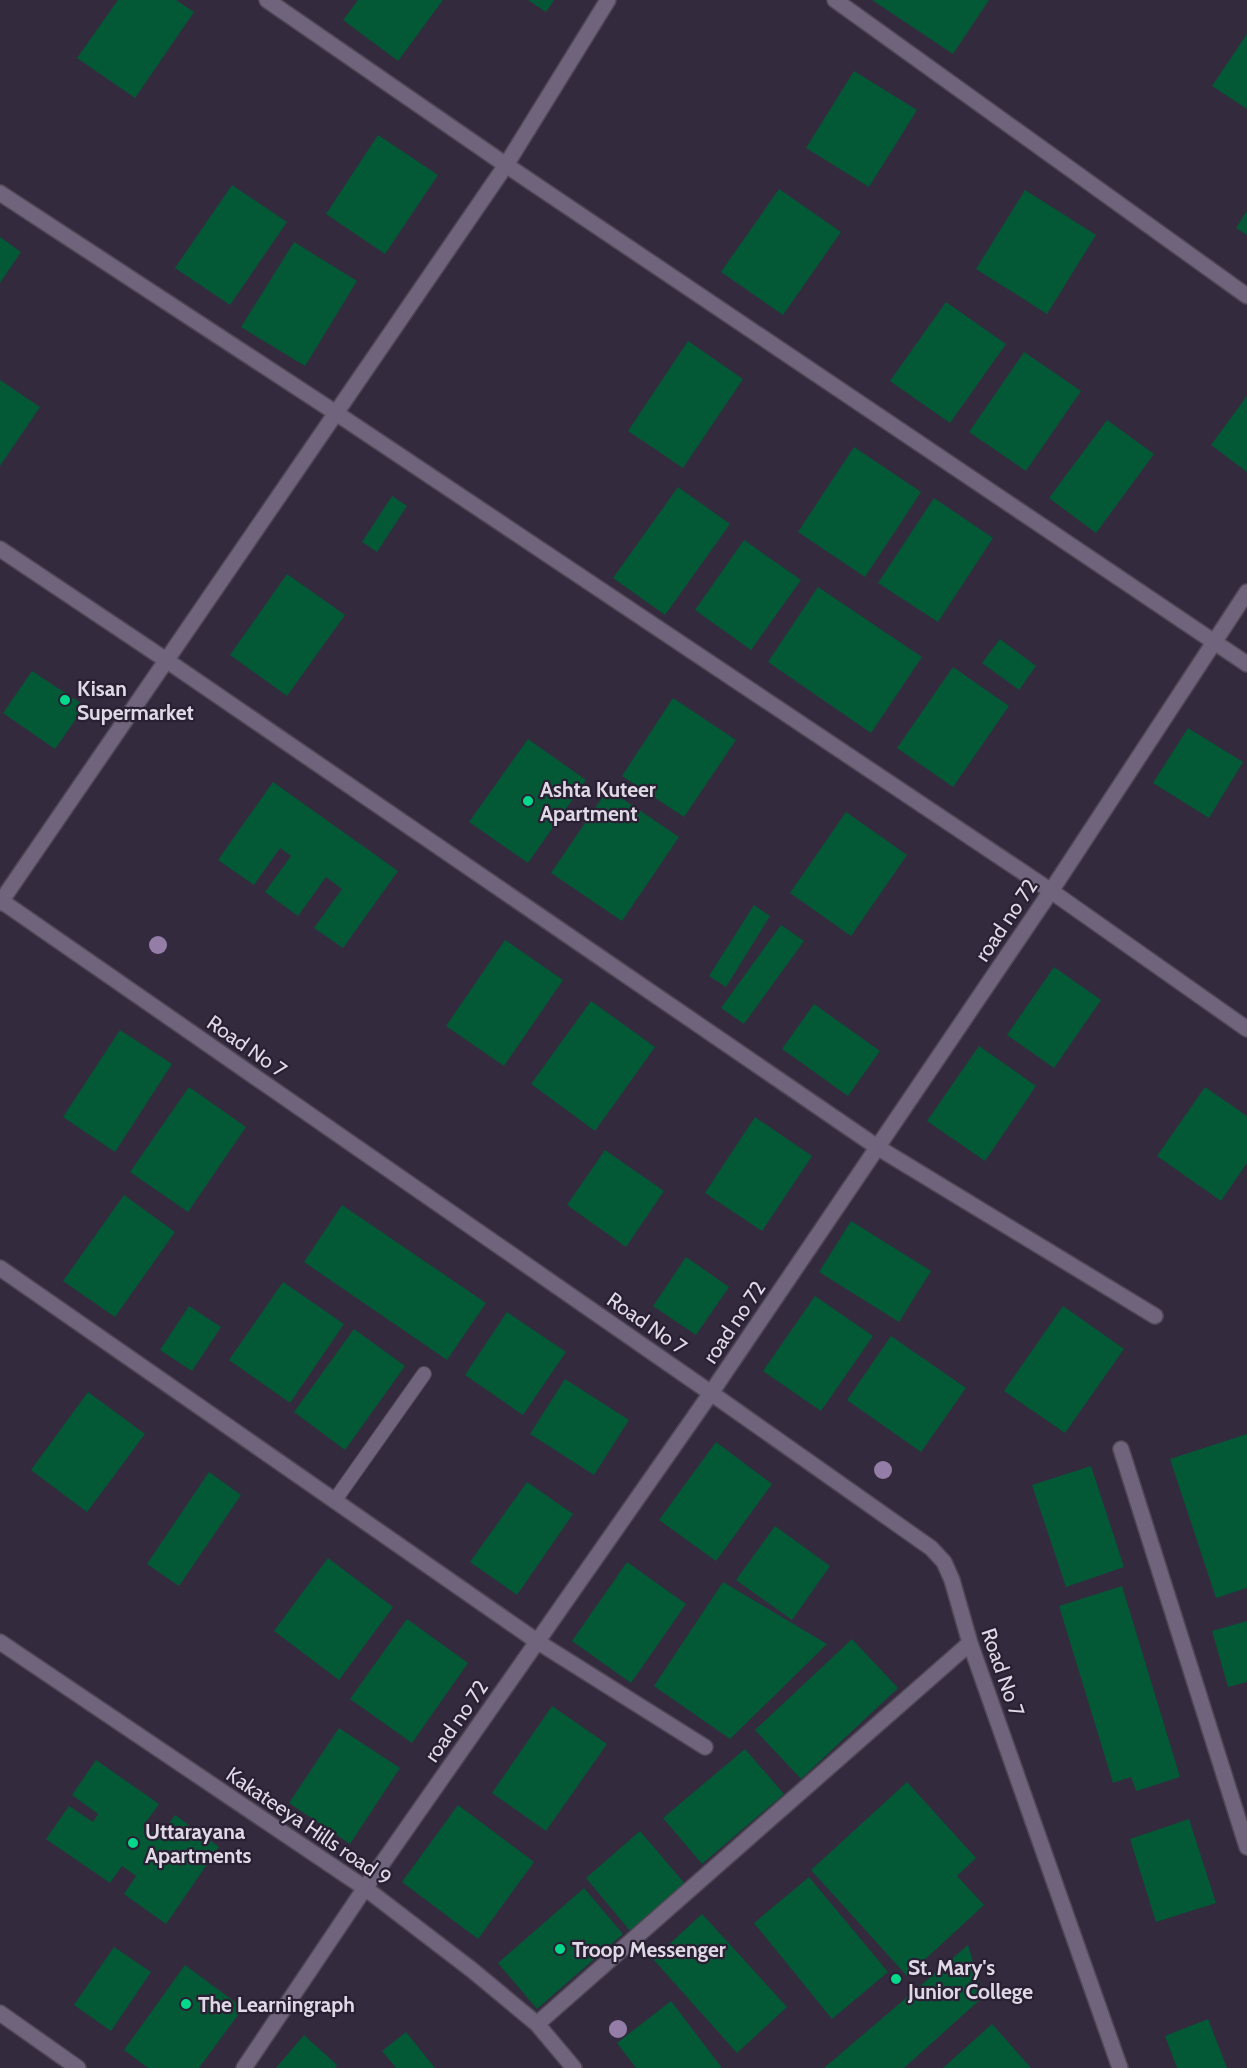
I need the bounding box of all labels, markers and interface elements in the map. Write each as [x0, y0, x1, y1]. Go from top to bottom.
place label: Kisan Supermarket [77, 676, 194, 725]
marker: Kisan Supermarket [58, 693, 72, 707]
place label: Ashta Kuteer Apartment [540, 777, 656, 826]
marker: Ashta Kuteer Apartment [521, 794, 535, 808]
street label: road no 72 [969, 874, 1043, 966]
street label: Road No 7 [202, 1009, 292, 1083]
street label: road no 72 [697, 1276, 771, 1368]
street label: Road No 7 [602, 1286, 692, 1360]
street label: Road No 7 [976, 1625, 1030, 1720]
street label: road no 72 [419, 1675, 493, 1767]
street label: Kakateeya Hills road 9 [222, 1762, 396, 1890]
place label: Uttarayana Apartments [145, 1819, 252, 1868]
marker: Uttarayana Apartments [126, 1836, 140, 1850]
place label: Troop Messenger [572, 1937, 726, 1962]
marker: Troop Messenger [553, 1942, 567, 1956]
place label: St. Mary's Junior College [907, 1955, 1033, 2004]
marker: St. Mary's Junior College [889, 1972, 903, 1986]
place label: The Learningraph [198, 1992, 355, 2017]
marker: The Learningraph [179, 1997, 193, 2011]

